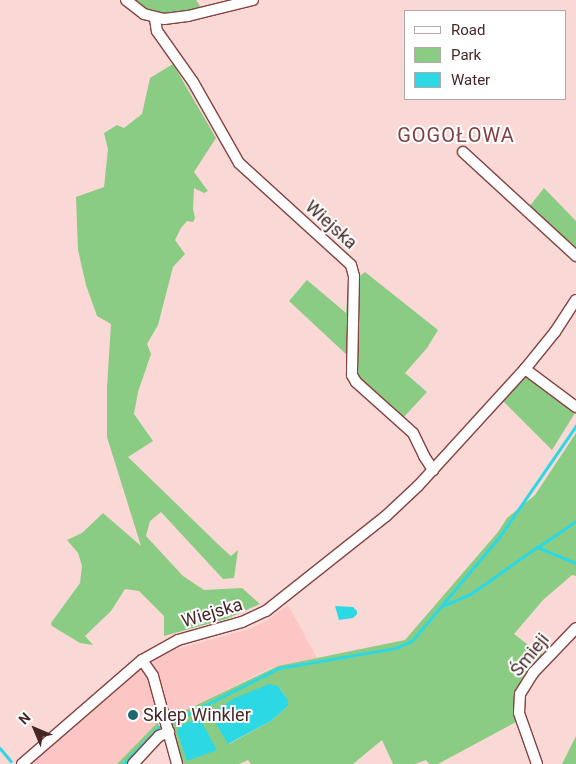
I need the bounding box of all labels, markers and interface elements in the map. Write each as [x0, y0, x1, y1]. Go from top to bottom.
legend [404, 10, 566, 100]
text: Road [451, 21, 485, 39]
text: Park [451, 46, 481, 64]
text: Water [451, 71, 490, 89]
district label: GOGOŁOWA [396, 123, 516, 147]
street label: Wiejska [301, 196, 361, 254]
street label: Wiejska [179, 594, 245, 632]
street label: Śmieji [506, 629, 554, 681]
north arrow [10, 704, 60, 754]
place label: Sklep Winkler [143, 704, 251, 726]
text: N [15, 709, 34, 728]
marker: Sklep Winkler [127, 709, 139, 721]

